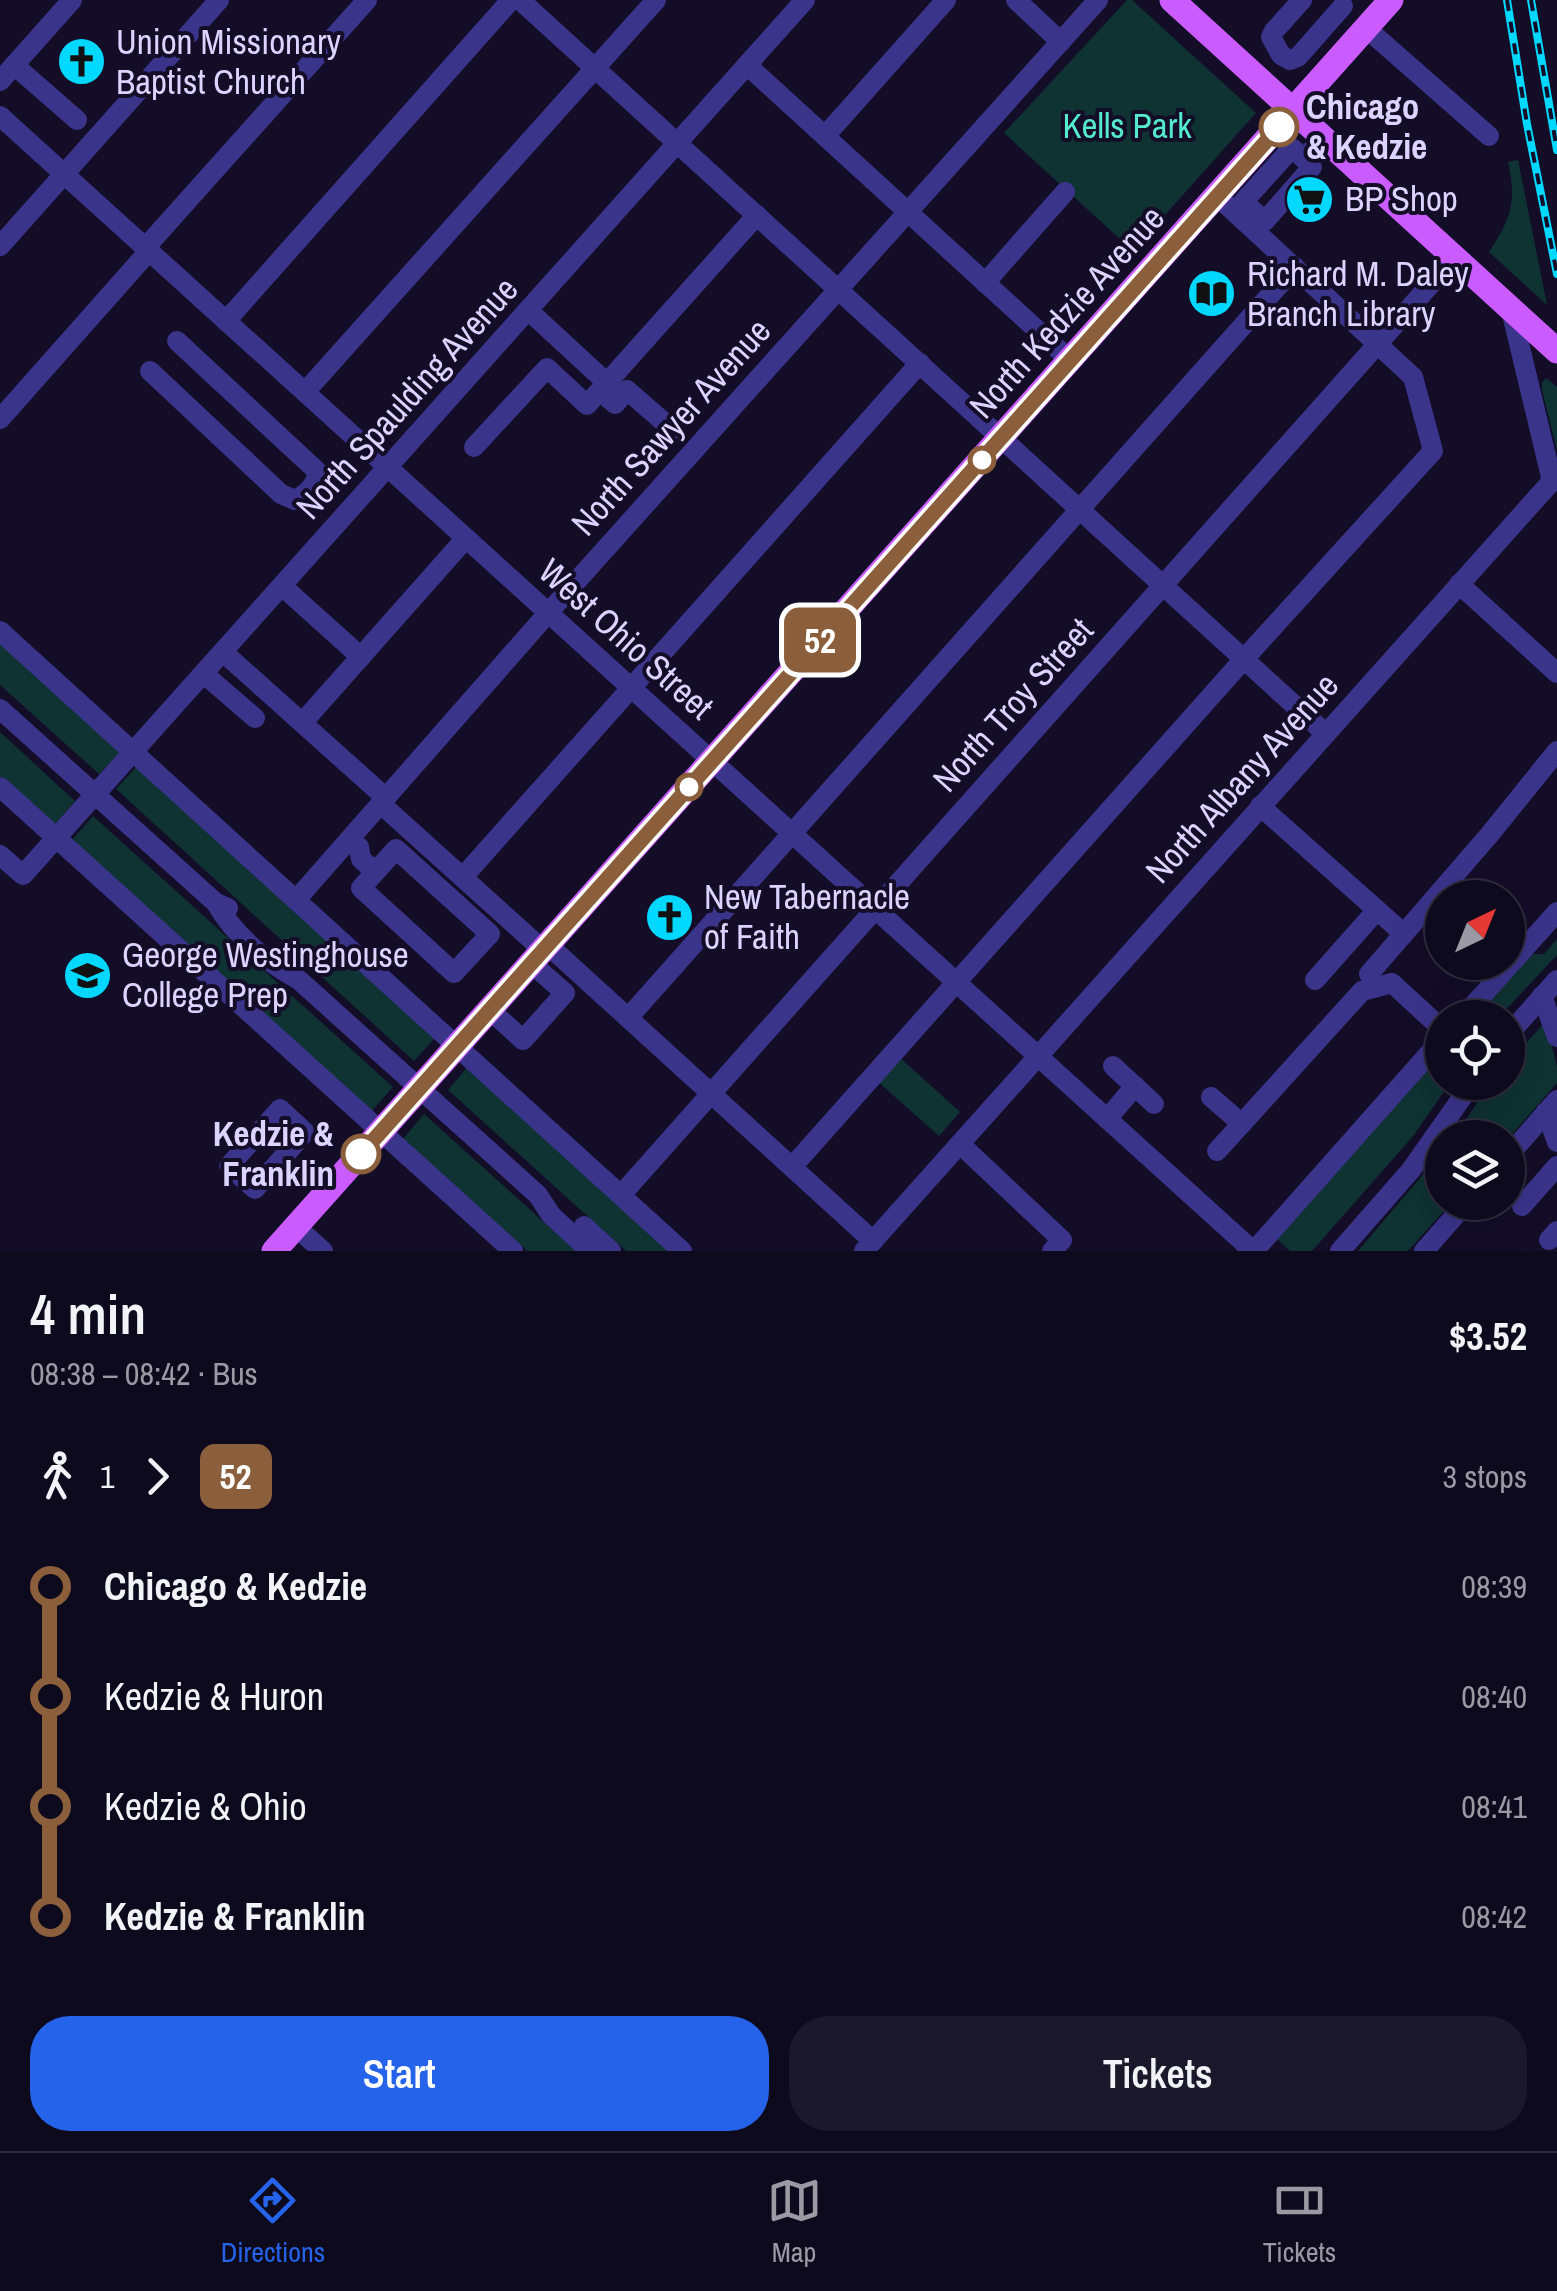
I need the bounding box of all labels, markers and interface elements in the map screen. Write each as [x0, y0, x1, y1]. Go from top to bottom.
place label: Union Missionary Baptist Church [116, 18, 342, 105]
church icon: Union Missionary Baptist Church [55, 36, 107, 88]
place label: Chicago & Kedzie [1306, 83, 1427, 170]
park label: Kells Park [1062, 102, 1192, 149]
marker: Chicago & Kedzie [1260, 108, 1298, 146]
supermarket icon: BP Shop [1284, 173, 1336, 225]
place label: BP Shop [1345, 175, 1458, 222]
street label: North Kedzie Avenue [959, 195, 1175, 428]
place label: Richard M. Daley Branch Library [1247, 250, 1469, 337]
street label: North Spaulding Avenue [285, 267, 528, 529]
library icon: Richard M. Daley Branch Library [1186, 268, 1238, 320]
street label: North Sawyer Avenue [560, 308, 781, 545]
unlabelled marker [969, 447, 995, 473]
street label: West Ohio Street [529, 548, 724, 730]
line badge: 52 [775, 608, 865, 672]
street label: North Troy Street [922, 608, 1103, 802]
text: 52 [804, 617, 836, 664]
street label: North Albany Avenue [1135, 663, 1349, 893]
unlabelled marker [676, 774, 702, 800]
place label: New Tabernacle of Faith [704, 873, 910, 960]
north arrow [1425, 880, 1525, 980]
map controls [1425, 880, 1525, 1220]
church icon: New Tabernacle of Faith [643, 891, 695, 943]
place label: George Westinghouse College Prep [122, 931, 409, 1018]
school or university icon: George Westinghouse College Prep [61, 949, 113, 1001]
button: locate [1425, 1000, 1525, 1100]
place label: Kedzie & Franklin [213, 1110, 334, 1197]
button: layers [1425, 1120, 1525, 1220]
marker: Kedzie & Franklin [342, 1135, 380, 1173]
text: 4 min [30, 1277, 146, 1351]
text: $3.52 [1449, 1311, 1527, 1362]
text: 08:38 – 08:42 · Bus [30, 1352, 258, 1395]
icon: walk [30, 1449, 85, 1504]
icon: forward [130, 1449, 185, 1504]
text: 52 [220, 1453, 252, 1500]
text: 1 [100, 1455, 115, 1498]
text: 3 stops [1442, 1455, 1527, 1498]
text: Chicago & Kedzie [104, 1561, 367, 1612]
text: 08:39 [1461, 1565, 1527, 1608]
text: Kedzie & Huron [104, 1671, 324, 1722]
text: 08:40 [1461, 1675, 1527, 1718]
text: Kedzie & Ohio [104, 1781, 307, 1832]
text: 08:41 [1461, 1785, 1527, 1828]
text: Kedzie & Franklin [104, 1891, 365, 1942]
text: 08:42 [1461, 1895, 1527, 1938]
button: Start [30, 2016, 769, 2131]
button: Tickets [789, 2016, 1527, 2131]
tab: Directions [221, 2173, 325, 2271]
tab: Map [767, 2173, 822, 2271]
tab: Tickets [1263, 2173, 1336, 2271]

